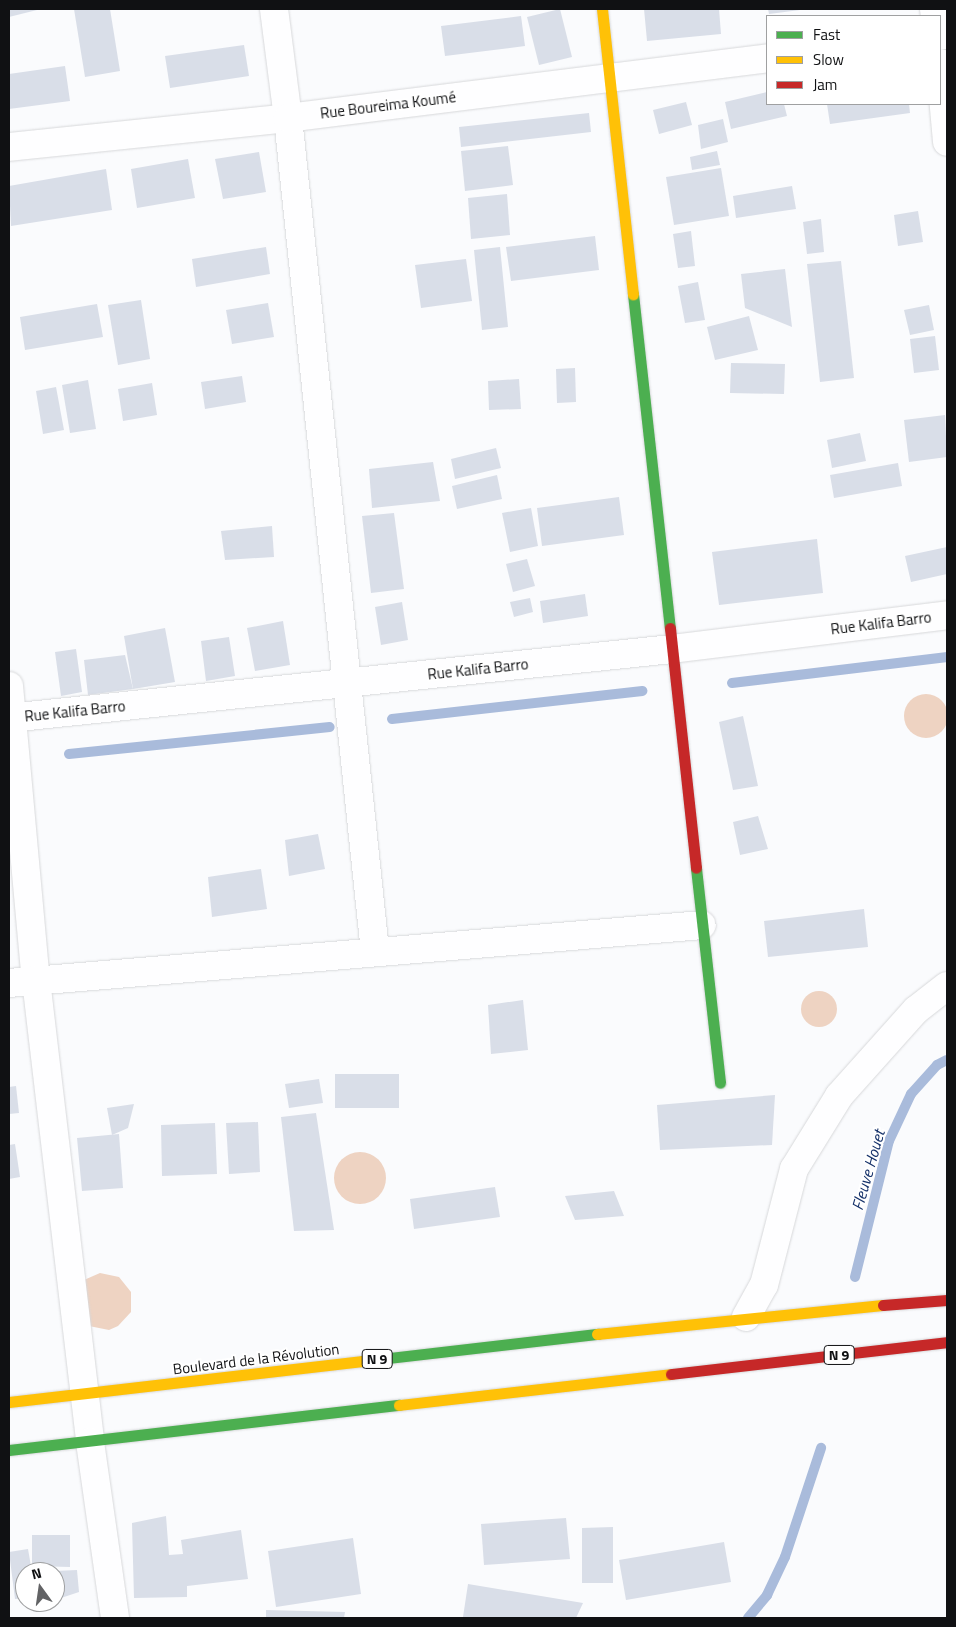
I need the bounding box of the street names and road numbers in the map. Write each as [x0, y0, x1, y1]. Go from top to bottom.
street label: Rue Boureima Koumé [319, 88, 457, 122]
street label: Rue Kalifa Barro [830, 608, 932, 638]
street label: Rue Kalifa Barro [427, 655, 529, 683]
street label: Rue Kalifa Barro [24, 697, 126, 725]
street label: Boulevard de la Révolution [172, 1340, 340, 1378]
road number: N 9 [823, 1344, 855, 1366]
road number: N 9 [361, 1348, 393, 1370]

